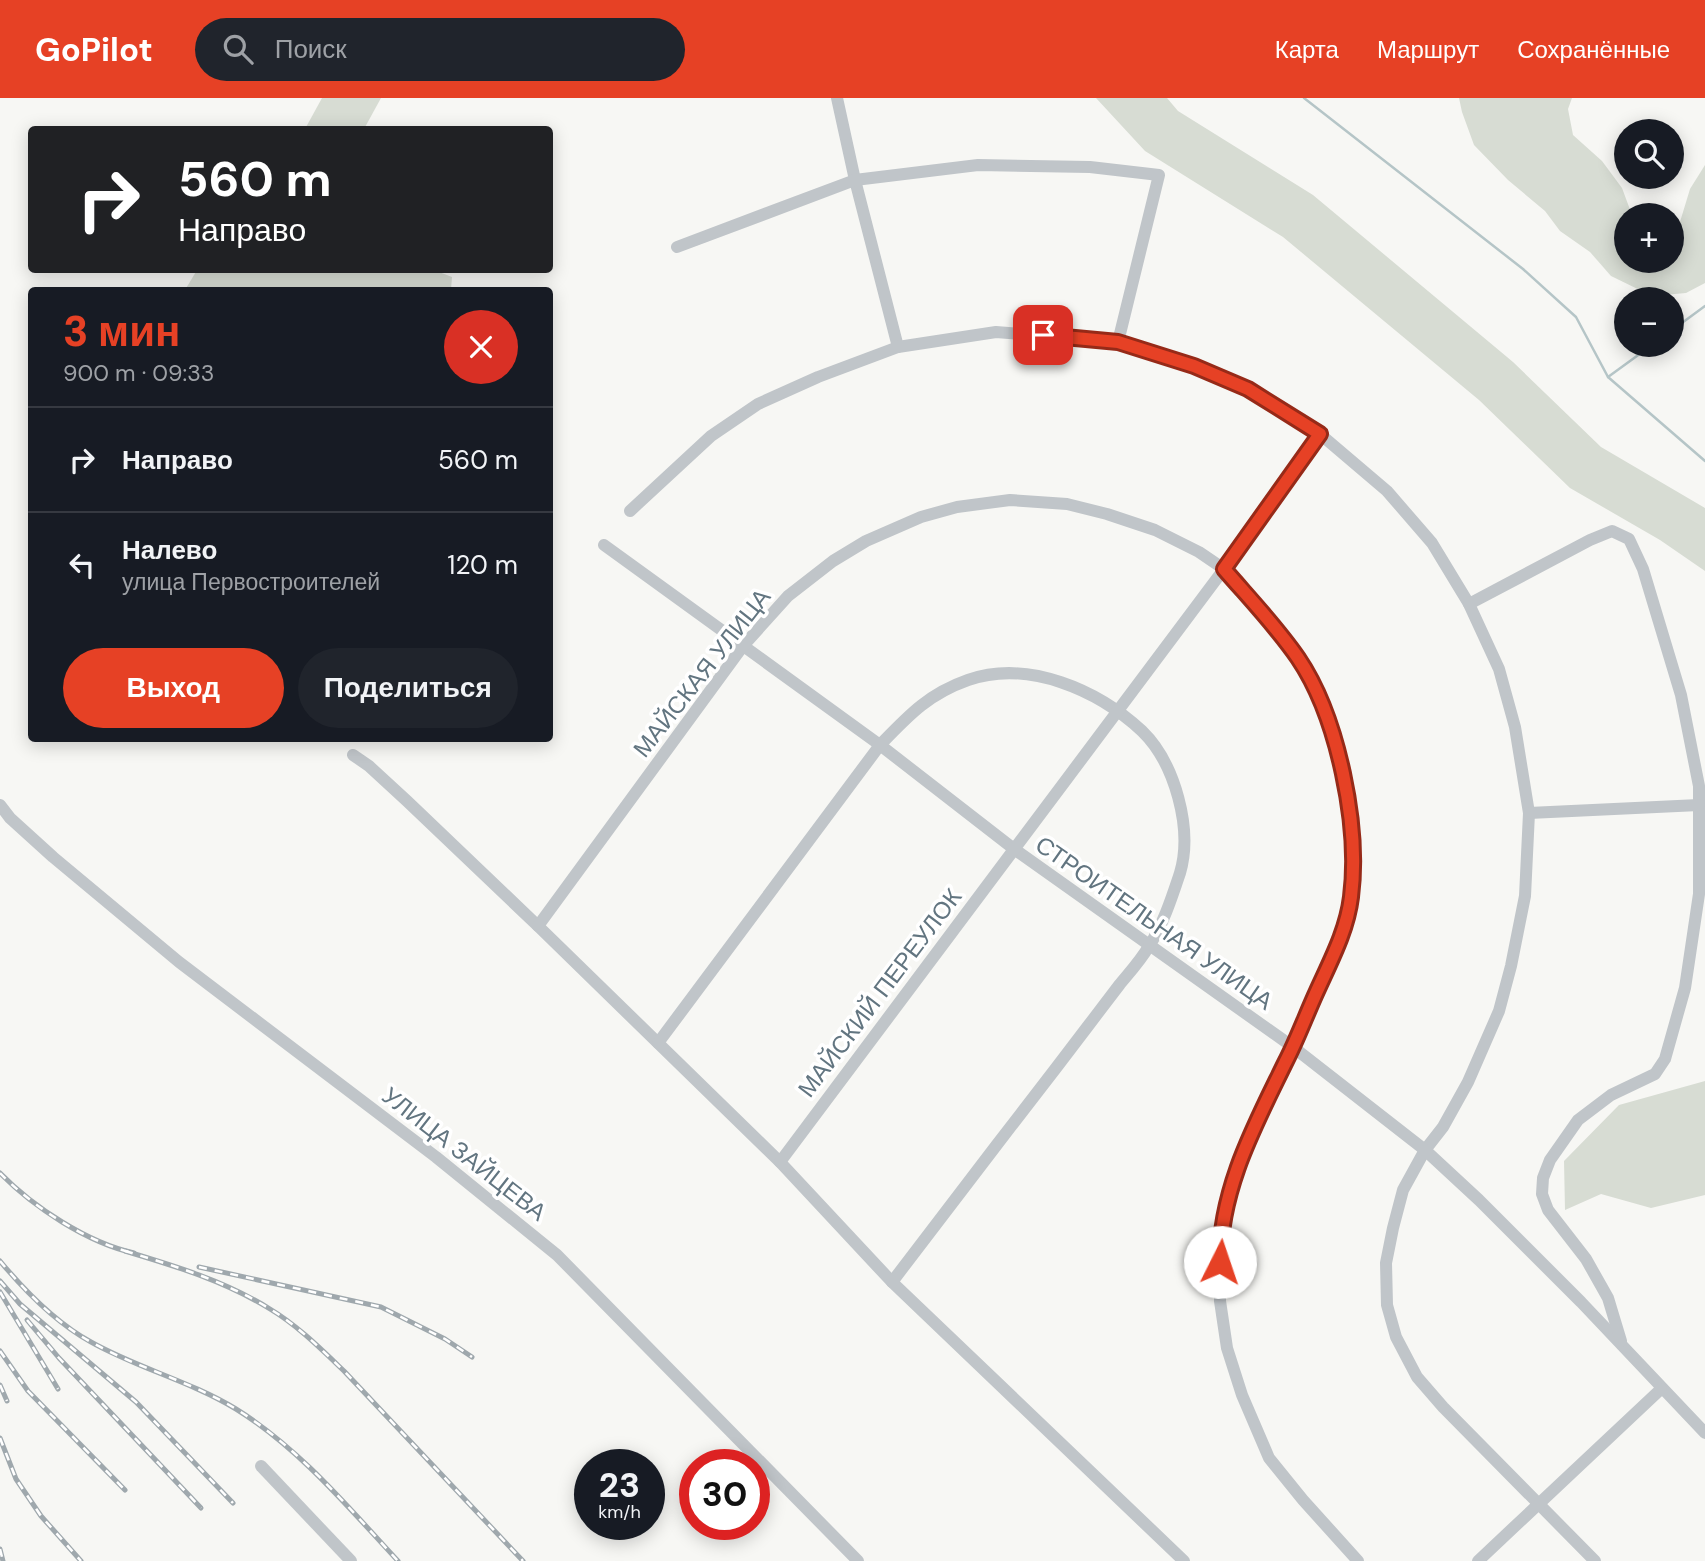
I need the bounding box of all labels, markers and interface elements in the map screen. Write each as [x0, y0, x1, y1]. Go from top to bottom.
search box [195, 18, 685, 81]
text: GoPilot [35, 28, 153, 71]
icon: search [219, 30, 257, 68]
text: Поиск [275, 32, 347, 66]
text: Карта [1275, 34, 1339, 65]
text: Маршрут [1377, 34, 1479, 65]
text: Сохранённые [1517, 34, 1670, 65]
map controls [1614, 119, 1684, 357]
button: search [1614, 119, 1684, 189]
text: 560 m [178, 147, 332, 211]
icon: right [63, 154, 154, 245]
button: + [1614, 203, 1684, 273]
text: Направо [178, 209, 306, 251]
button: − [1614, 287, 1684, 357]
text: 3 мин [63, 304, 180, 359]
pin [1013, 305, 1073, 365]
button: close [444, 310, 518, 384]
icon: arrive [1024, 316, 1062, 354]
text: 900 m · 09:33 [63, 358, 214, 388]
icon: right [63, 441, 101, 479]
text: Направо [122, 443, 233, 477]
text: 560 m [438, 443, 518, 477]
text: Налево [122, 533, 217, 567]
icon: left [63, 546, 101, 584]
text: 120 m [447, 548, 518, 582]
text: улица Первостроителей [122, 567, 380, 597]
street label: МАЙСКАЯ УЛИЦА [626, 582, 777, 763]
button: Выход [63, 648, 284, 728]
button: Поделиться [298, 648, 518, 728]
street label: СТРОИТЕЛЬНАЯ УЛИЦА [1029, 829, 1279, 1016]
street label: МАЙСКИЙ ПЕРЕУЛОК [791, 882, 968, 1103]
street label: УЛИЦА ЗАЙЦЕВА [376, 1080, 553, 1227]
position arrow [1183, 1225, 1257, 1299]
speed limit sign: 30 [679, 1449, 770, 1540]
text: 23 [599, 1462, 640, 1508]
text: km/h [598, 1500, 641, 1524]

